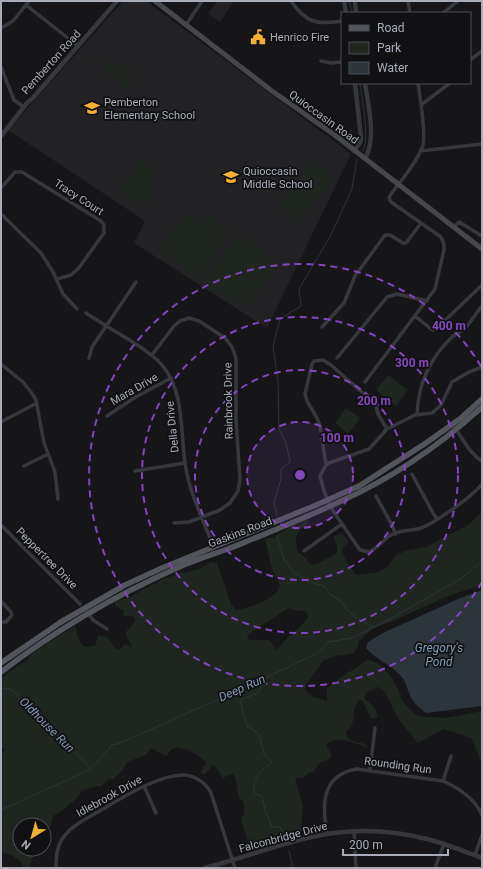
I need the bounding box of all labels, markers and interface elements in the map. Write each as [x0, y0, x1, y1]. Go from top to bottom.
legend [341, 12, 471, 84]
text: Road [377, 21, 405, 35]
street label: Pemberton Road [19, 27, 84, 97]
public building icon: Henrico Fire [249, 28, 267, 46]
place label: Henrico Fire [270, 31, 329, 44]
text: Park [377, 41, 402, 55]
text: Water [377, 61, 408, 75]
street label: Quioccasin Road [287, 88, 361, 147]
place label: Pemberton Elementary School [104, 96, 195, 122]
school or university icon: Pemberton Elementary School [83, 99, 101, 117]
place label: Quioccasin Middle School [243, 165, 313, 191]
school or university icon: Quioccasin Middle School [222, 168, 240, 186]
street label: Tracy Court [52, 177, 106, 218]
text: 400 m [432, 319, 466, 333]
text: 300 m [395, 356, 429, 370]
street label: Rainbrook Drive [221, 362, 236, 440]
street label: Mara Drive [108, 371, 160, 408]
text: 200 m [357, 394, 391, 408]
street label: Della Drive [163, 400, 182, 453]
text: 100 m [320, 431, 354, 445]
centre of rings [293, 468, 307, 482]
street label: Gaskins Road [207, 514, 274, 551]
street label: Peppertree Drive [13, 525, 80, 592]
water label: Gregory's Pond [415, 641, 463, 669]
water label: Deep Run [217, 672, 267, 704]
water label: Oldhouse Run [17, 695, 77, 755]
street label: Rounding Run [363, 754, 432, 777]
street label: Idlebrook Drive [74, 773, 144, 820]
north arrow [12, 817, 52, 857]
street label: Falconbridge Drive [238, 819, 329, 856]
scale bar [343, 831, 448, 857]
text: N [19, 837, 33, 852]
text: 200 m [349, 838, 383, 852]

